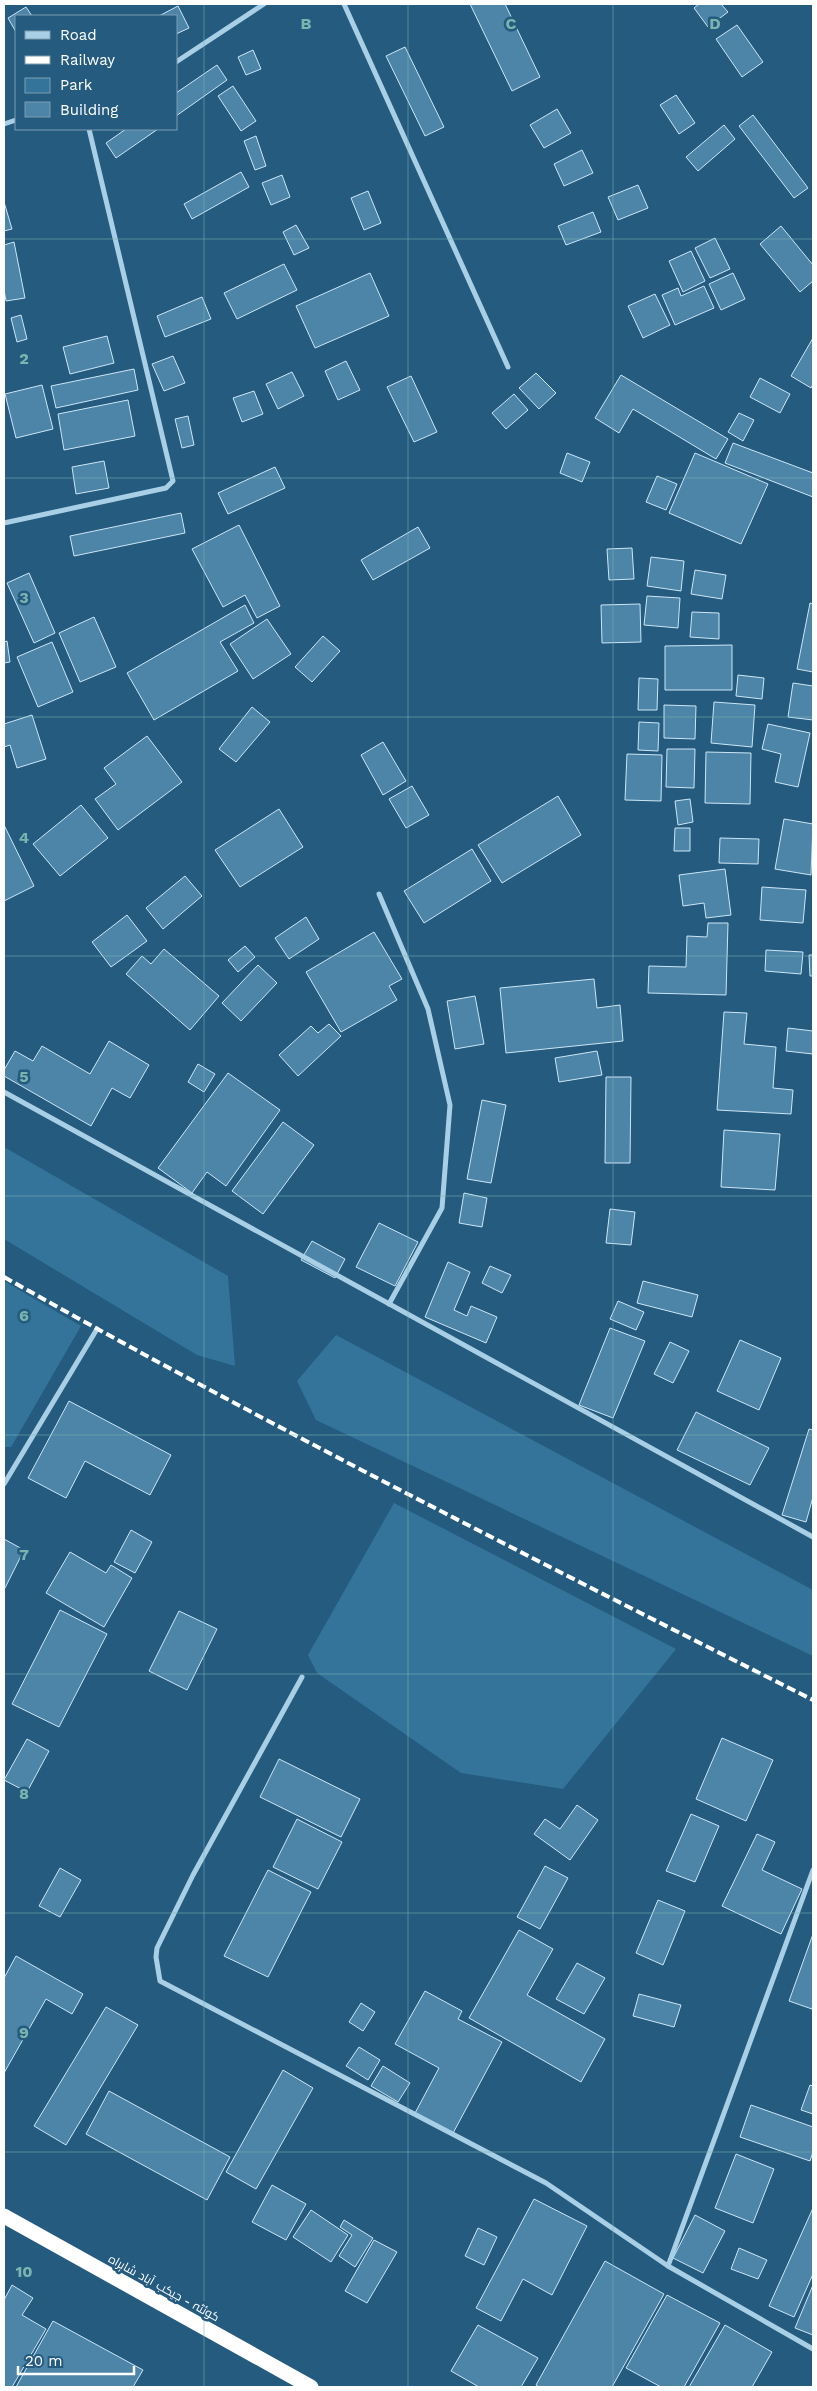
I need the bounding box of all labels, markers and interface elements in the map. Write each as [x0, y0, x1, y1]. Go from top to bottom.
text: B [301, 14, 312, 33]
text: C [506, 14, 517, 33]
text: D [709, 14, 721, 33]
legend [15, 15, 178, 130]
text: Road [60, 26, 97, 44]
text: Railway [60, 51, 115, 69]
text: Park [60, 76, 93, 94]
text: Building [60, 101, 118, 119]
text: 2 [19, 349, 29, 368]
text: 3 [19, 588, 29, 607]
text: 4 [19, 828, 29, 847]
text: 5 [19, 1067, 29, 1086]
text: 6 [19, 1306, 29, 1325]
text: 7 [19, 1545, 29, 1564]
text: 8 [19, 1784, 29, 1803]
text: 9 [19, 2023, 29, 2042]
street label: کوئٹہ - جیکب آباد شاہراہ [106, 2252, 222, 2325]
text: 10 [15, 2262, 33, 2281]
scale bar [18, 2344, 134, 2376]
text: 20 m [25, 2352, 63, 2370]

